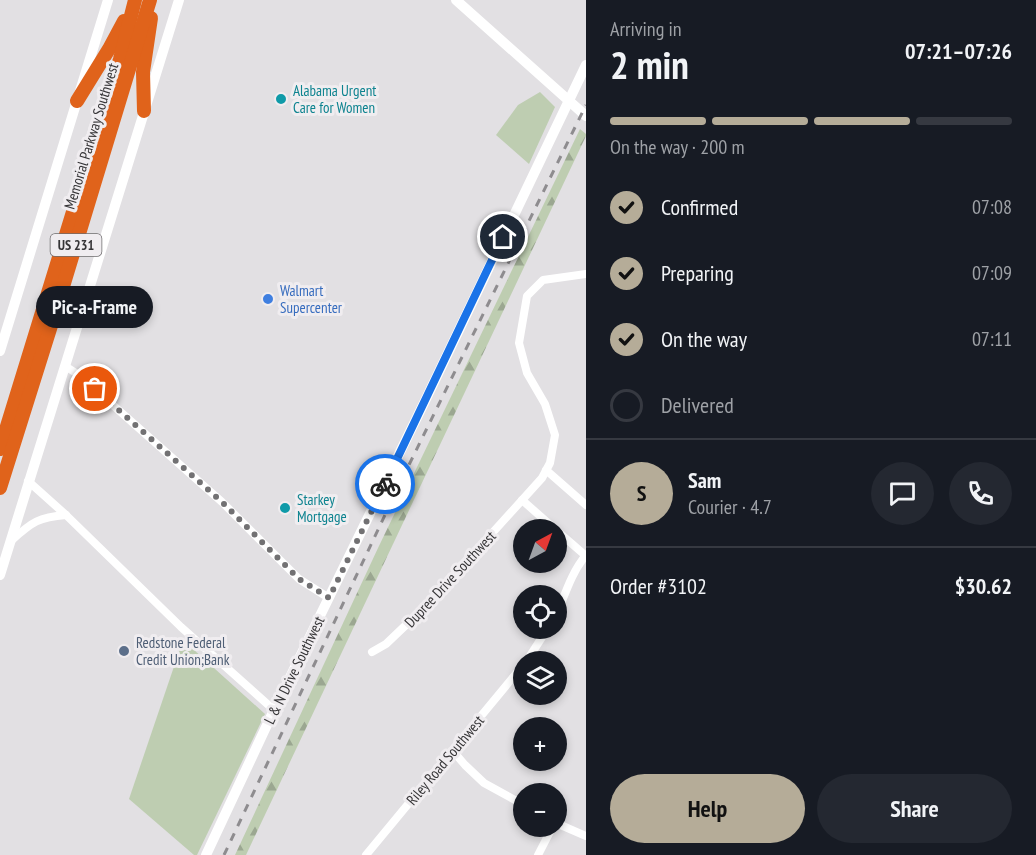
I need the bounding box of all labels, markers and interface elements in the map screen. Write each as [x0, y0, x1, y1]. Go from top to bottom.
text: Arriving in [610, 16, 682, 42]
text: 07:21–07:26 [905, 37, 1012, 65]
text: 2 min [610, 39, 689, 90]
street label: Memorial Parkway Southwest [60, 61, 122, 211]
place label: Alabama Urgent Care for Women [293, 81, 376, 117]
marker: Alabama Urgent Care for Women [274, 92, 288, 106]
text: On the way · 200 m [610, 134, 745, 160]
icon: check [610, 191, 643, 224]
text: Confirmed [661, 193, 738, 221]
text: 07:08 [972, 194, 1012, 220]
pin [477, 211, 528, 262]
icon: home [486, 220, 519, 253]
road number: US 231 [50, 234, 101, 256]
icon: check [610, 257, 643, 290]
text: Preparing [661, 259, 734, 287]
text: 07:09 [972, 260, 1012, 286]
place label: Walmart Supercenter [280, 281, 343, 317]
callout: Pic-a-Frame [36, 287, 154, 329]
marker: Walmart Supercenter [261, 292, 275, 306]
text: Pic-a-Frame [52, 294, 137, 320]
icon: check [610, 323, 643, 356]
text: On the way [661, 325, 747, 353]
text: 07:11 [972, 326, 1012, 352]
pin [69, 363, 120, 414]
icon: bag [78, 372, 111, 405]
text: Delivered [661, 391, 734, 419]
courier [355, 454, 415, 514]
button: chat [871, 462, 934, 525]
button: phone [949, 462, 1012, 525]
text: Sam [688, 466, 721, 494]
icon: bike [369, 468, 402, 501]
text: S [637, 479, 646, 507]
place label: Starkey Mortgage [297, 490, 347, 526]
text: Courier · 4.7 [688, 494, 772, 520]
marker: Starkey Mortgage [278, 501, 292, 515]
north arrow [513, 519, 567, 573]
map controls [513, 519, 567, 837]
street label: Dupree Drive Southwest [400, 527, 500, 631]
text: Order #3102 [610, 572, 707, 600]
text: $30.62 [955, 572, 1012, 600]
button: locate [513, 585, 567, 639]
street label: L & N Drive Southwest [260, 613, 328, 727]
place label: Redstone Federal Credit Union;Bank [136, 633, 230, 669]
marker: Redstone Federal Credit Union;Bank [117, 644, 131, 658]
button: layers [513, 651, 567, 705]
street label: Riley Road Southwest [402, 711, 488, 809]
button: + [513, 717, 567, 771]
button: Help [610, 774, 805, 843]
button: Share [817, 774, 1012, 843]
button: − [513, 783, 567, 837]

